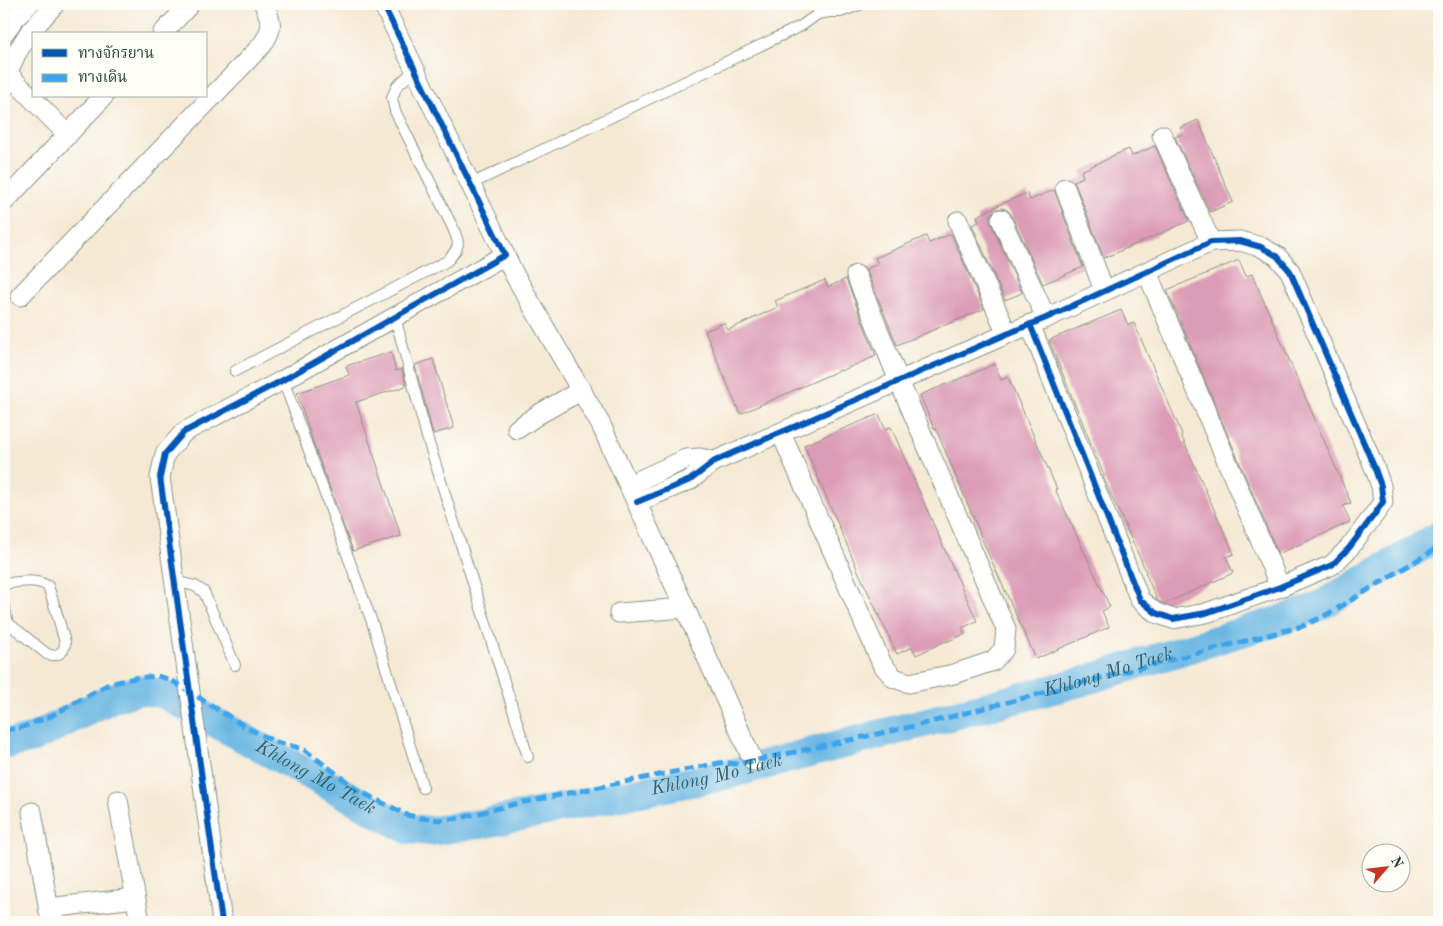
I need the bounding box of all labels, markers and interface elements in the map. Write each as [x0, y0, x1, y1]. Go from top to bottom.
legend [32, 32, 208, 98]
text: ทางจักรยาน [78, 45, 154, 62]
text: ทางเดิน [78, 69, 127, 86]
water label: Khlong Mo Taek [1041, 644, 1175, 701]
water label: Khlong Mo Taek [251, 737, 379, 819]
water label: Khlong Mo Taek [649, 751, 784, 799]
north arrow [1360, 844, 1410, 894]
text: N [1388, 854, 1405, 871]

